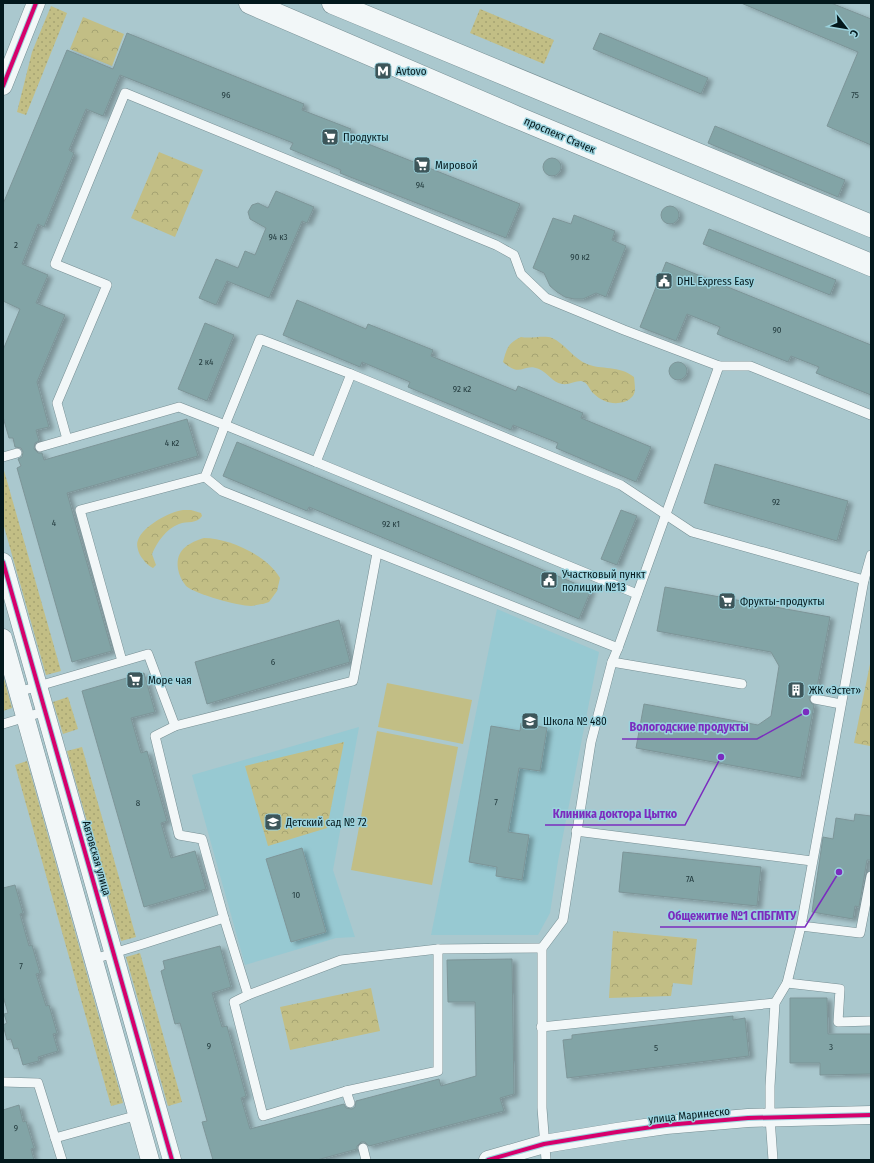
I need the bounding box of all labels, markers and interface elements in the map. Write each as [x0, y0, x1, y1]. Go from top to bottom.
north arrow [826, 8, 866, 48]
text: С [847, 27, 861, 39]
metro station icon: Avtovo [373, 61, 393, 81]
place label: Avtovo [396, 65, 427, 78]
house number: 96 [222, 90, 231, 100]
house number: 75 [851, 90, 859, 100]
street label: проспект Стачек [522, 115, 598, 157]
supermarket icon: Продукты [320, 127, 340, 147]
place label: Продукты [343, 131, 389, 144]
supermarket icon: Мировой [412, 155, 432, 175]
place label: Мировой [435, 159, 478, 172]
house number: 94 [416, 180, 425, 190]
house number: 94 к3 [268, 232, 288, 242]
house number: 2 [14, 240, 18, 250]
house number: 90 к2 [570, 252, 590, 262]
public building icon: DHL Express Easy [654, 271, 674, 291]
place label: DHL Express Easy [677, 275, 754, 288]
house number: 90 [772, 325, 782, 335]
house number: 2 к4 [199, 357, 214, 367]
house number: 92 к2 [453, 384, 471, 394]
house number: 4 к2 [165, 438, 179, 448]
house number: 92 [772, 497, 780, 507]
house number: 4 [52, 518, 57, 528]
house number: 92 к1 [382, 519, 400, 529]
place label: Участковый пункт полиции №13 [561, 568, 646, 594]
public building icon: Участковый пункт полиции №13 [539, 570, 559, 590]
supermarket icon: Фрукты-продукты [717, 591, 737, 611]
place label: Фрукты-продукты [740, 595, 825, 608]
house number: 6 [271, 657, 276, 667]
supermarket icon: Море чая [125, 670, 145, 690]
place label: Море чая [148, 674, 192, 687]
building icon: ЖК «Эстет» [786, 680, 806, 700]
place label: ЖК «Эстет» [809, 684, 861, 697]
school or university icon: Школа № 480 [520, 711, 540, 731]
place label: Школа № 480 [543, 715, 607, 728]
callout: Вологодские продукты [622, 715, 757, 739]
text: Вологодские продукты [629, 720, 749, 734]
house number: 7 [494, 797, 498, 807]
house number: 8 [136, 798, 141, 808]
callout: Клиника доктора Цытко [545, 801, 685, 825]
text: Клиника доктора Цытко [553, 807, 678, 821]
school or university icon: Детский сад № 72 [263, 812, 283, 832]
place label: Детский сад № 72 [285, 816, 367, 829]
street label: Автовская улица [80, 819, 113, 897]
house number: 7А [686, 874, 694, 884]
house number: 10 [292, 890, 300, 900]
callout: Общежитие №1 СПБГМТУ [660, 903, 805, 927]
text: Общежитие №1 СПБГМТУ [668, 909, 797, 923]
house number: 7 [19, 961, 23, 971]
house number: 9 [207, 1041, 211, 1051]
house number: 3 [829, 1042, 833, 1052]
house number: 5 [654, 1043, 658, 1053]
street label: улица Маринеско [648, 1105, 731, 1126]
house number: 9 [14, 1123, 18, 1133]

